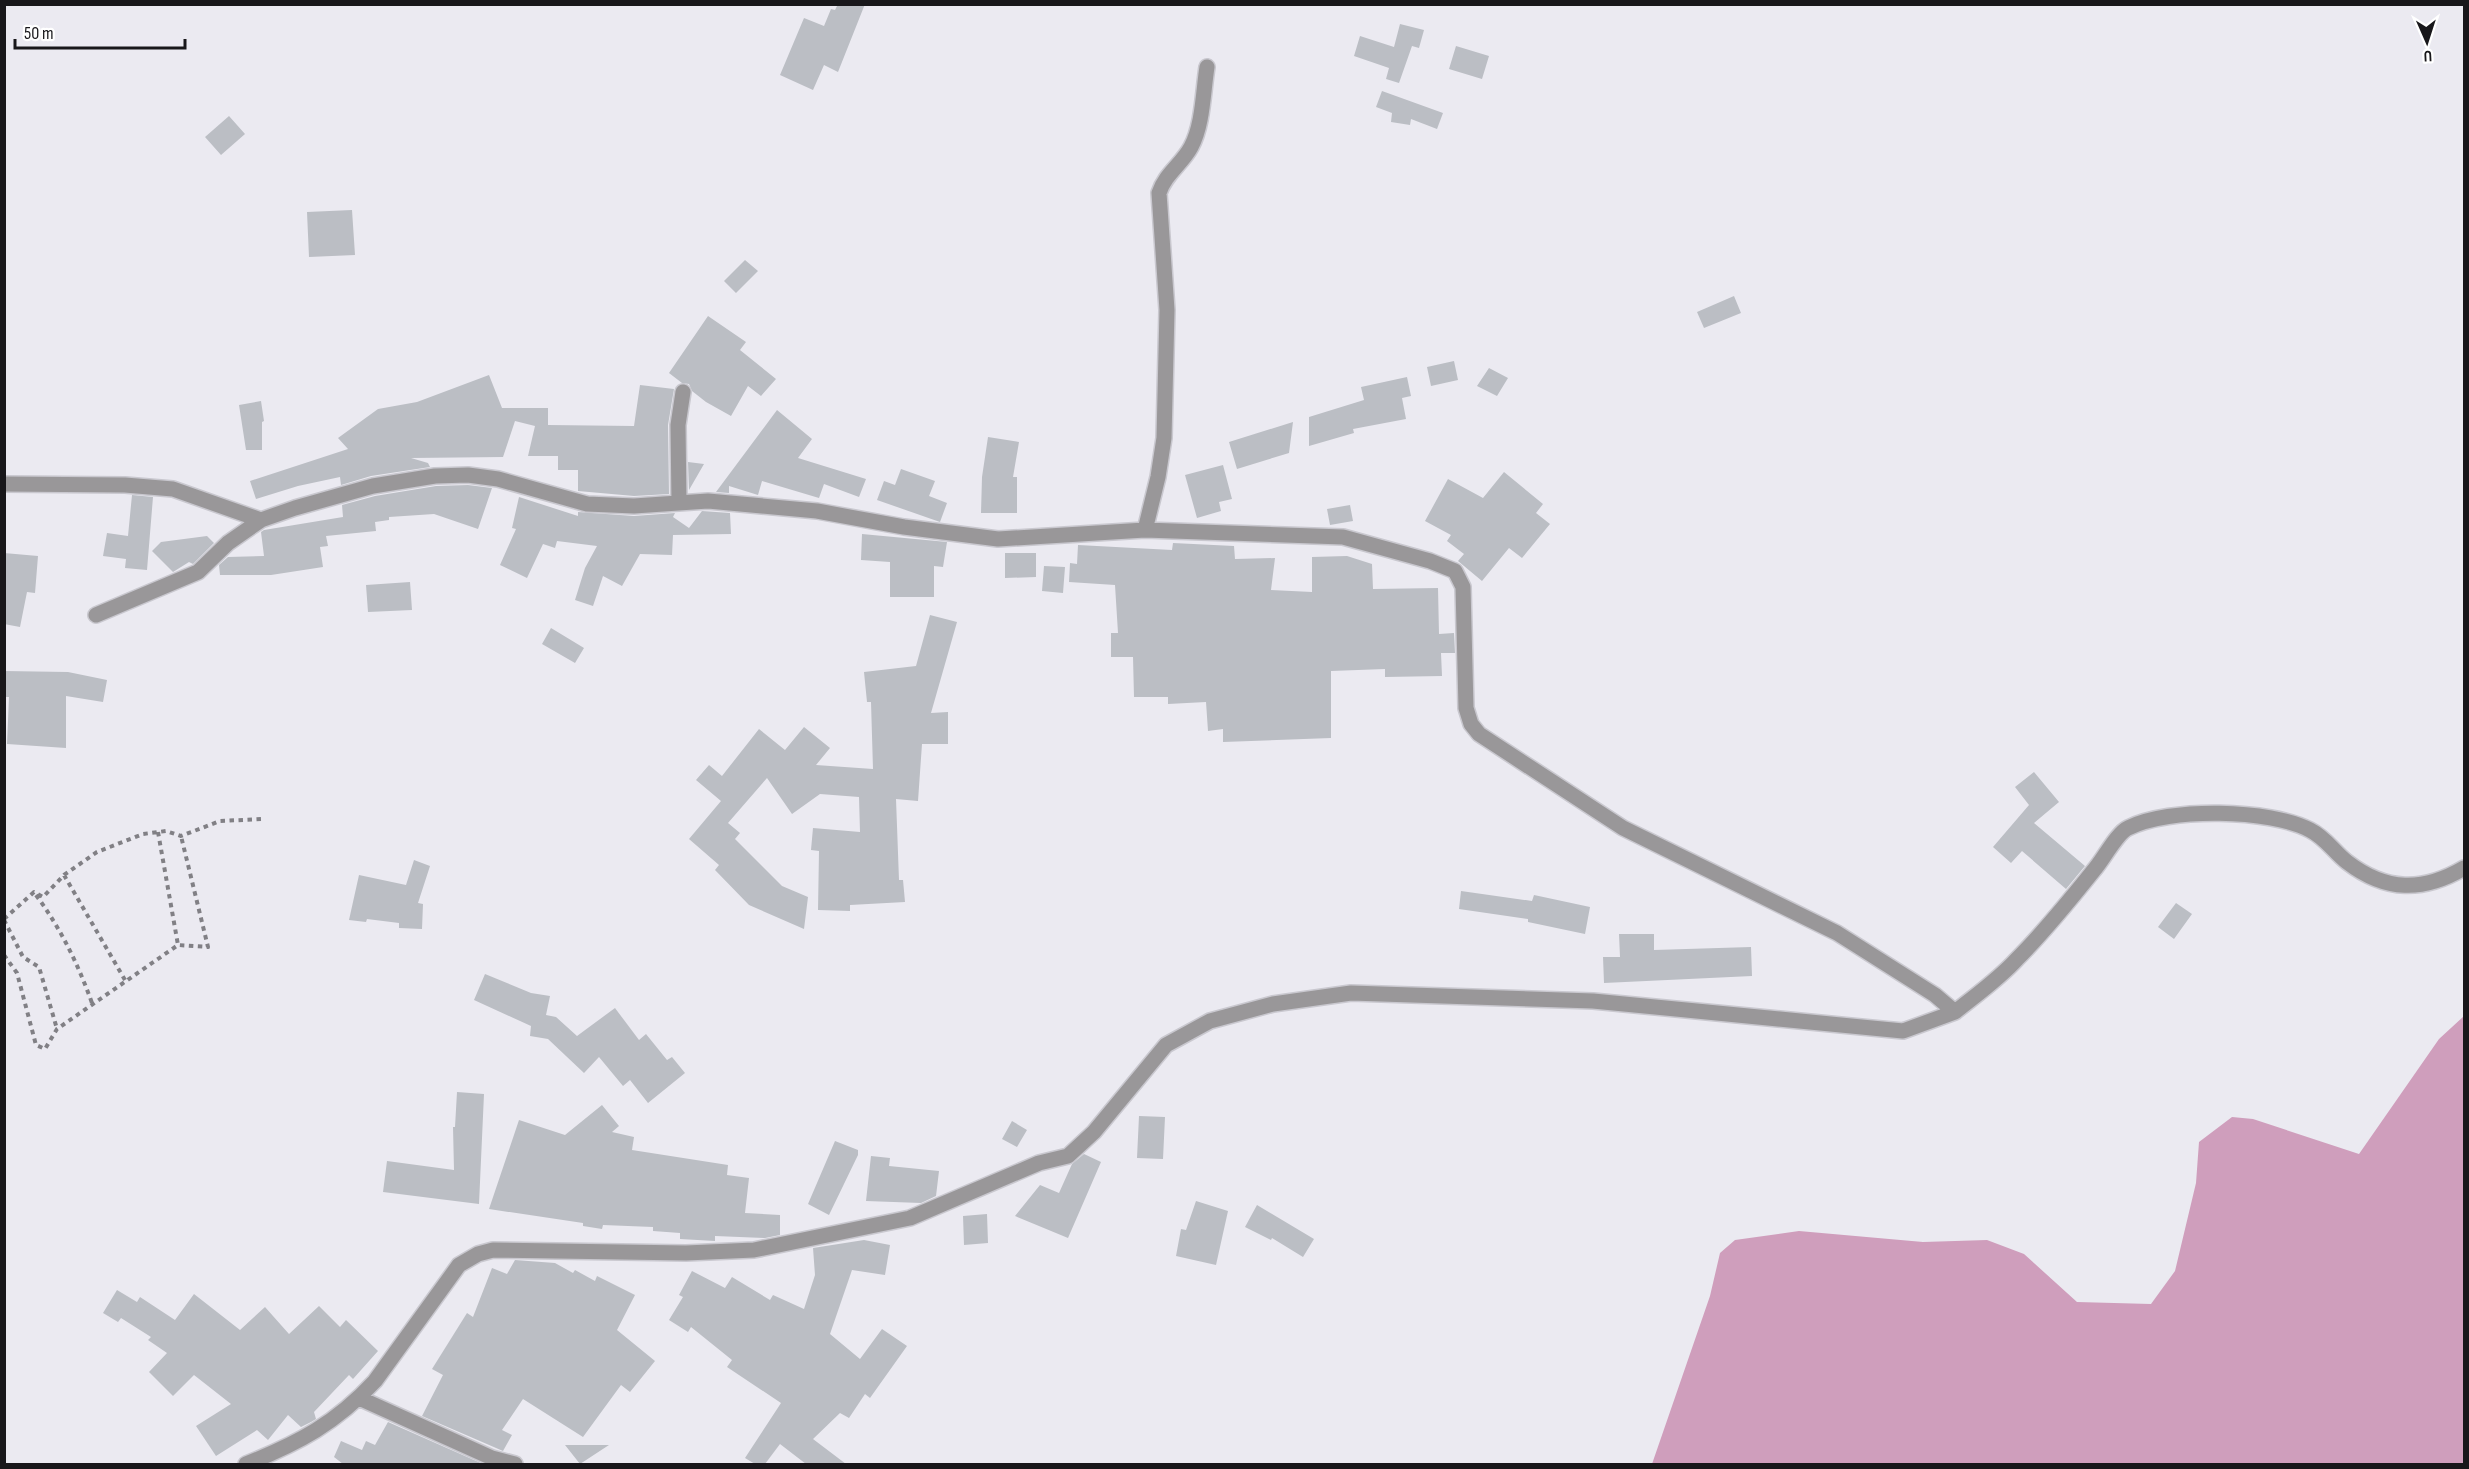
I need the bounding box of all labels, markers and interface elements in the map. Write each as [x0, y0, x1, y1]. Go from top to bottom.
scale bar [15, 12, 184, 50]
north arrow [2397, 12, 2457, 72]
text: 50 m [24, 23, 54, 44]
text: U [2423, 46, 2432, 65]

